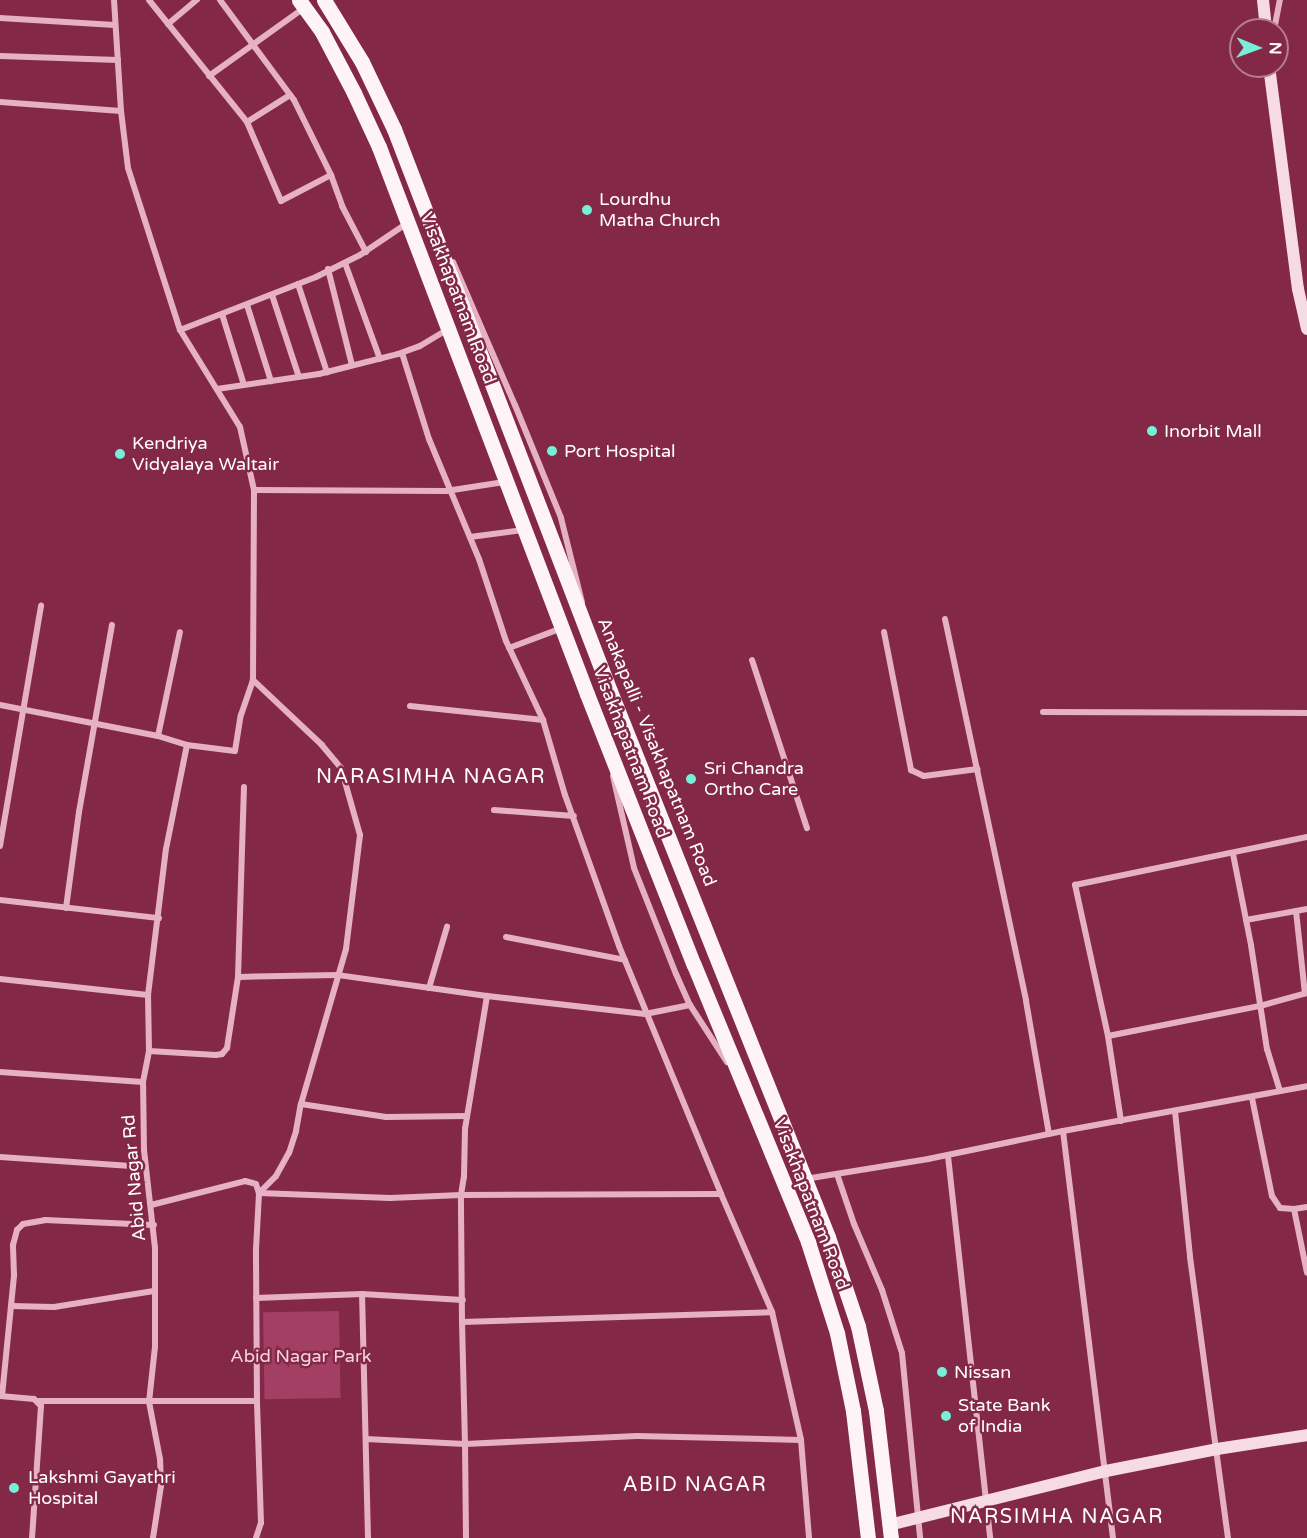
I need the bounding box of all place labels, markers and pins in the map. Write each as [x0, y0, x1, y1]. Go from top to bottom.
place label: Lourdhu Matha Church [599, 189, 720, 232]
marker: Lourdhu Matha Church [580, 203, 594, 217]
place label: Inorbit Mall [1164, 420, 1262, 442]
marker: Inorbit Mall [1145, 424, 1159, 438]
place label: Kendriya Vidyalaya Waltair [132, 433, 279, 476]
place label: Port Hospital [564, 440, 675, 462]
marker: Port Hospital [545, 444, 559, 458]
marker: Kendriya Vidyalaya Waltair [113, 447, 127, 461]
place label: Sri Chandra Ortho Care [704, 758, 804, 800]
marker: Sri Chandra Ortho Care [682, 770, 700, 788]
place label: Nissan [954, 1361, 1011, 1383]
marker: Nissan [935, 1365, 949, 1379]
place label: State Bank of India [958, 1395, 1050, 1438]
marker: State Bank of India [939, 1409, 953, 1423]
place label: Lakshmi Gayathri Hospital [28, 1467, 176, 1510]
marker: Lakshmi Gayathri Hospital [5, 1479, 23, 1497]

